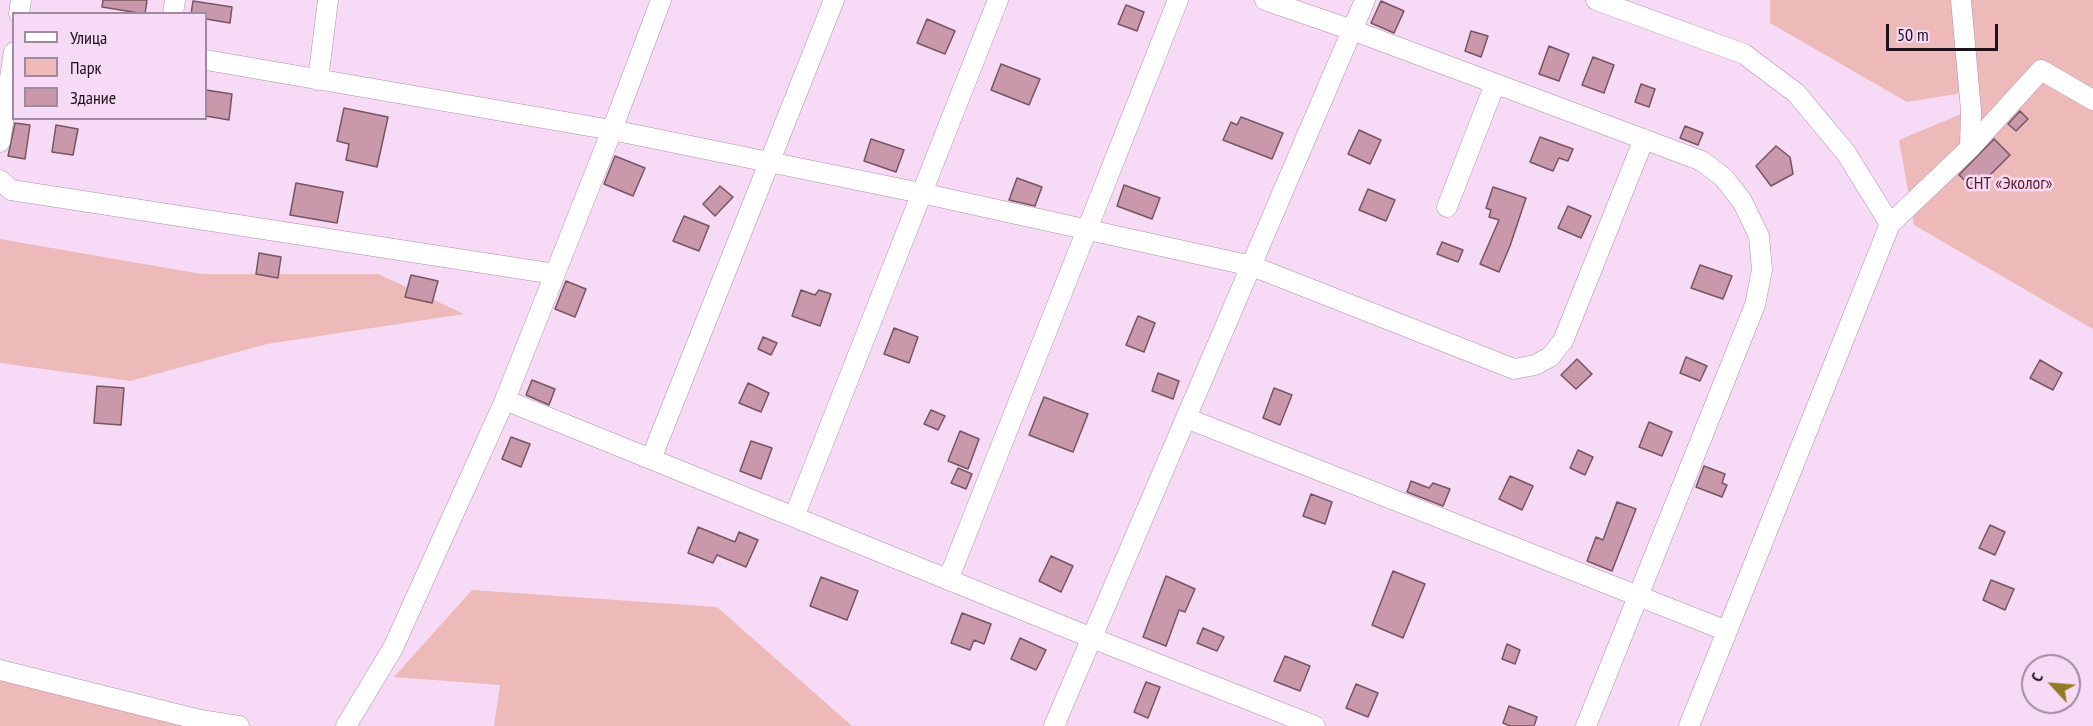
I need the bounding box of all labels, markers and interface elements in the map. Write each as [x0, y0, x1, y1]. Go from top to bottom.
legend [12, 12, 207, 120]
scale bar [1889, 12, 2002, 50]
text: 50 m [1897, 23, 1929, 46]
text: Улица [70, 26, 107, 49]
text: Парк [70, 56, 101, 79]
text: Здание [70, 86, 116, 109]
park label: СНТ «Эколог» [1965, 173, 2053, 195]
north arrow [2021, 654, 2081, 714]
text: С [2026, 669, 2047, 685]

